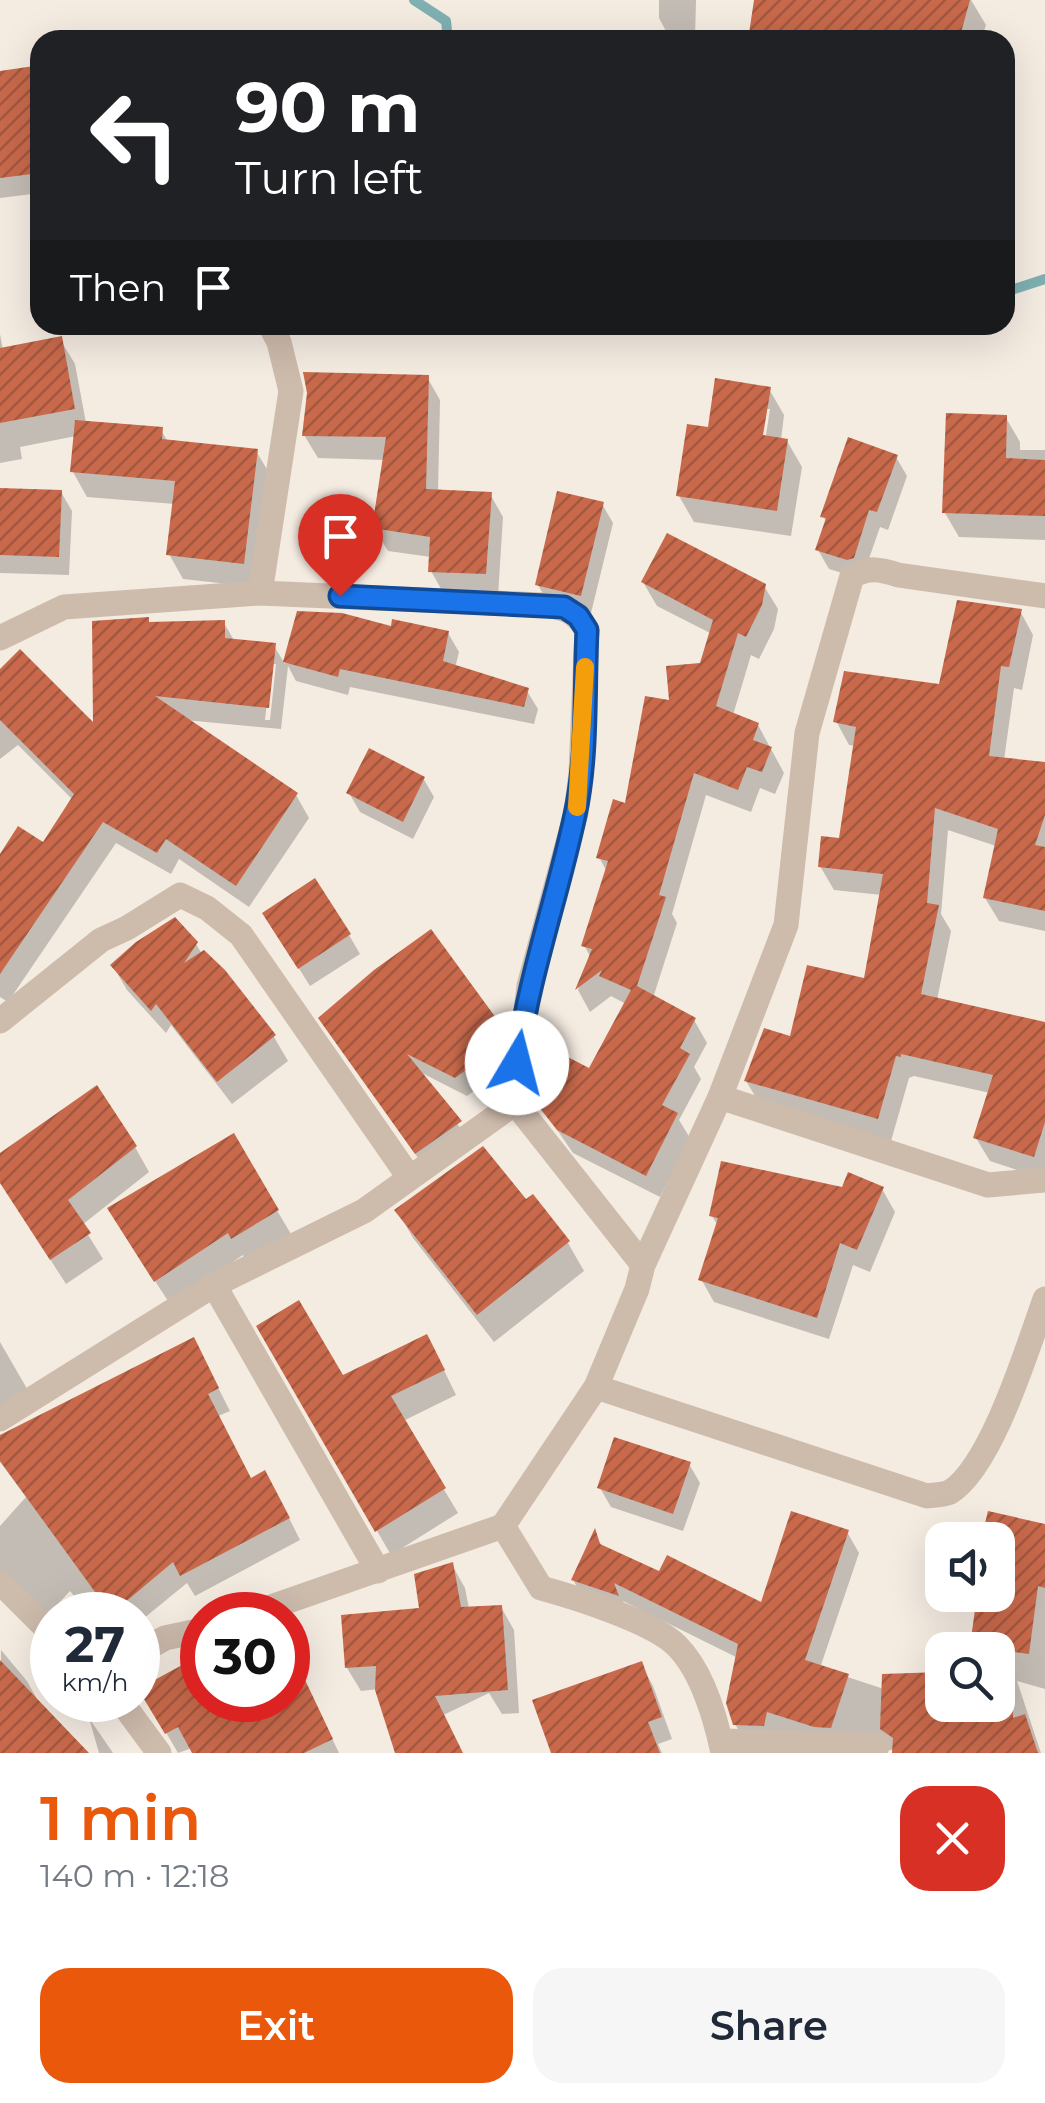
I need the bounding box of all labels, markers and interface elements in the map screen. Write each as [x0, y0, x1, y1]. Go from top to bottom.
text: 90 m [235, 64, 420, 150]
icon: left [70, 70, 200, 200]
text: Turn left [235, 150, 423, 205]
icon: arrive [186, 260, 241, 315]
text: Then [70, 264, 166, 311]
pin [298, 494, 383, 597]
icon: arrive [313, 509, 368, 564]
position arrow [465, 1011, 569, 1115]
map controls [925, 1522, 1015, 1722]
button: sound [925, 1522, 1015, 1612]
speed limit sign: 30 [180, 1592, 310, 1722]
text: 27 [65, 1614, 125, 1675]
button: search [925, 1632, 1015, 1722]
text: km/h [62, 1667, 128, 1697]
text: 1 min [40, 1782, 201, 1855]
button: close [900, 1786, 1005, 1891]
text: 140 m · 12:18 [40, 1856, 230, 1895]
button: Exit [40, 1968, 513, 2083]
button: Share [533, 1968, 1005, 2083]

